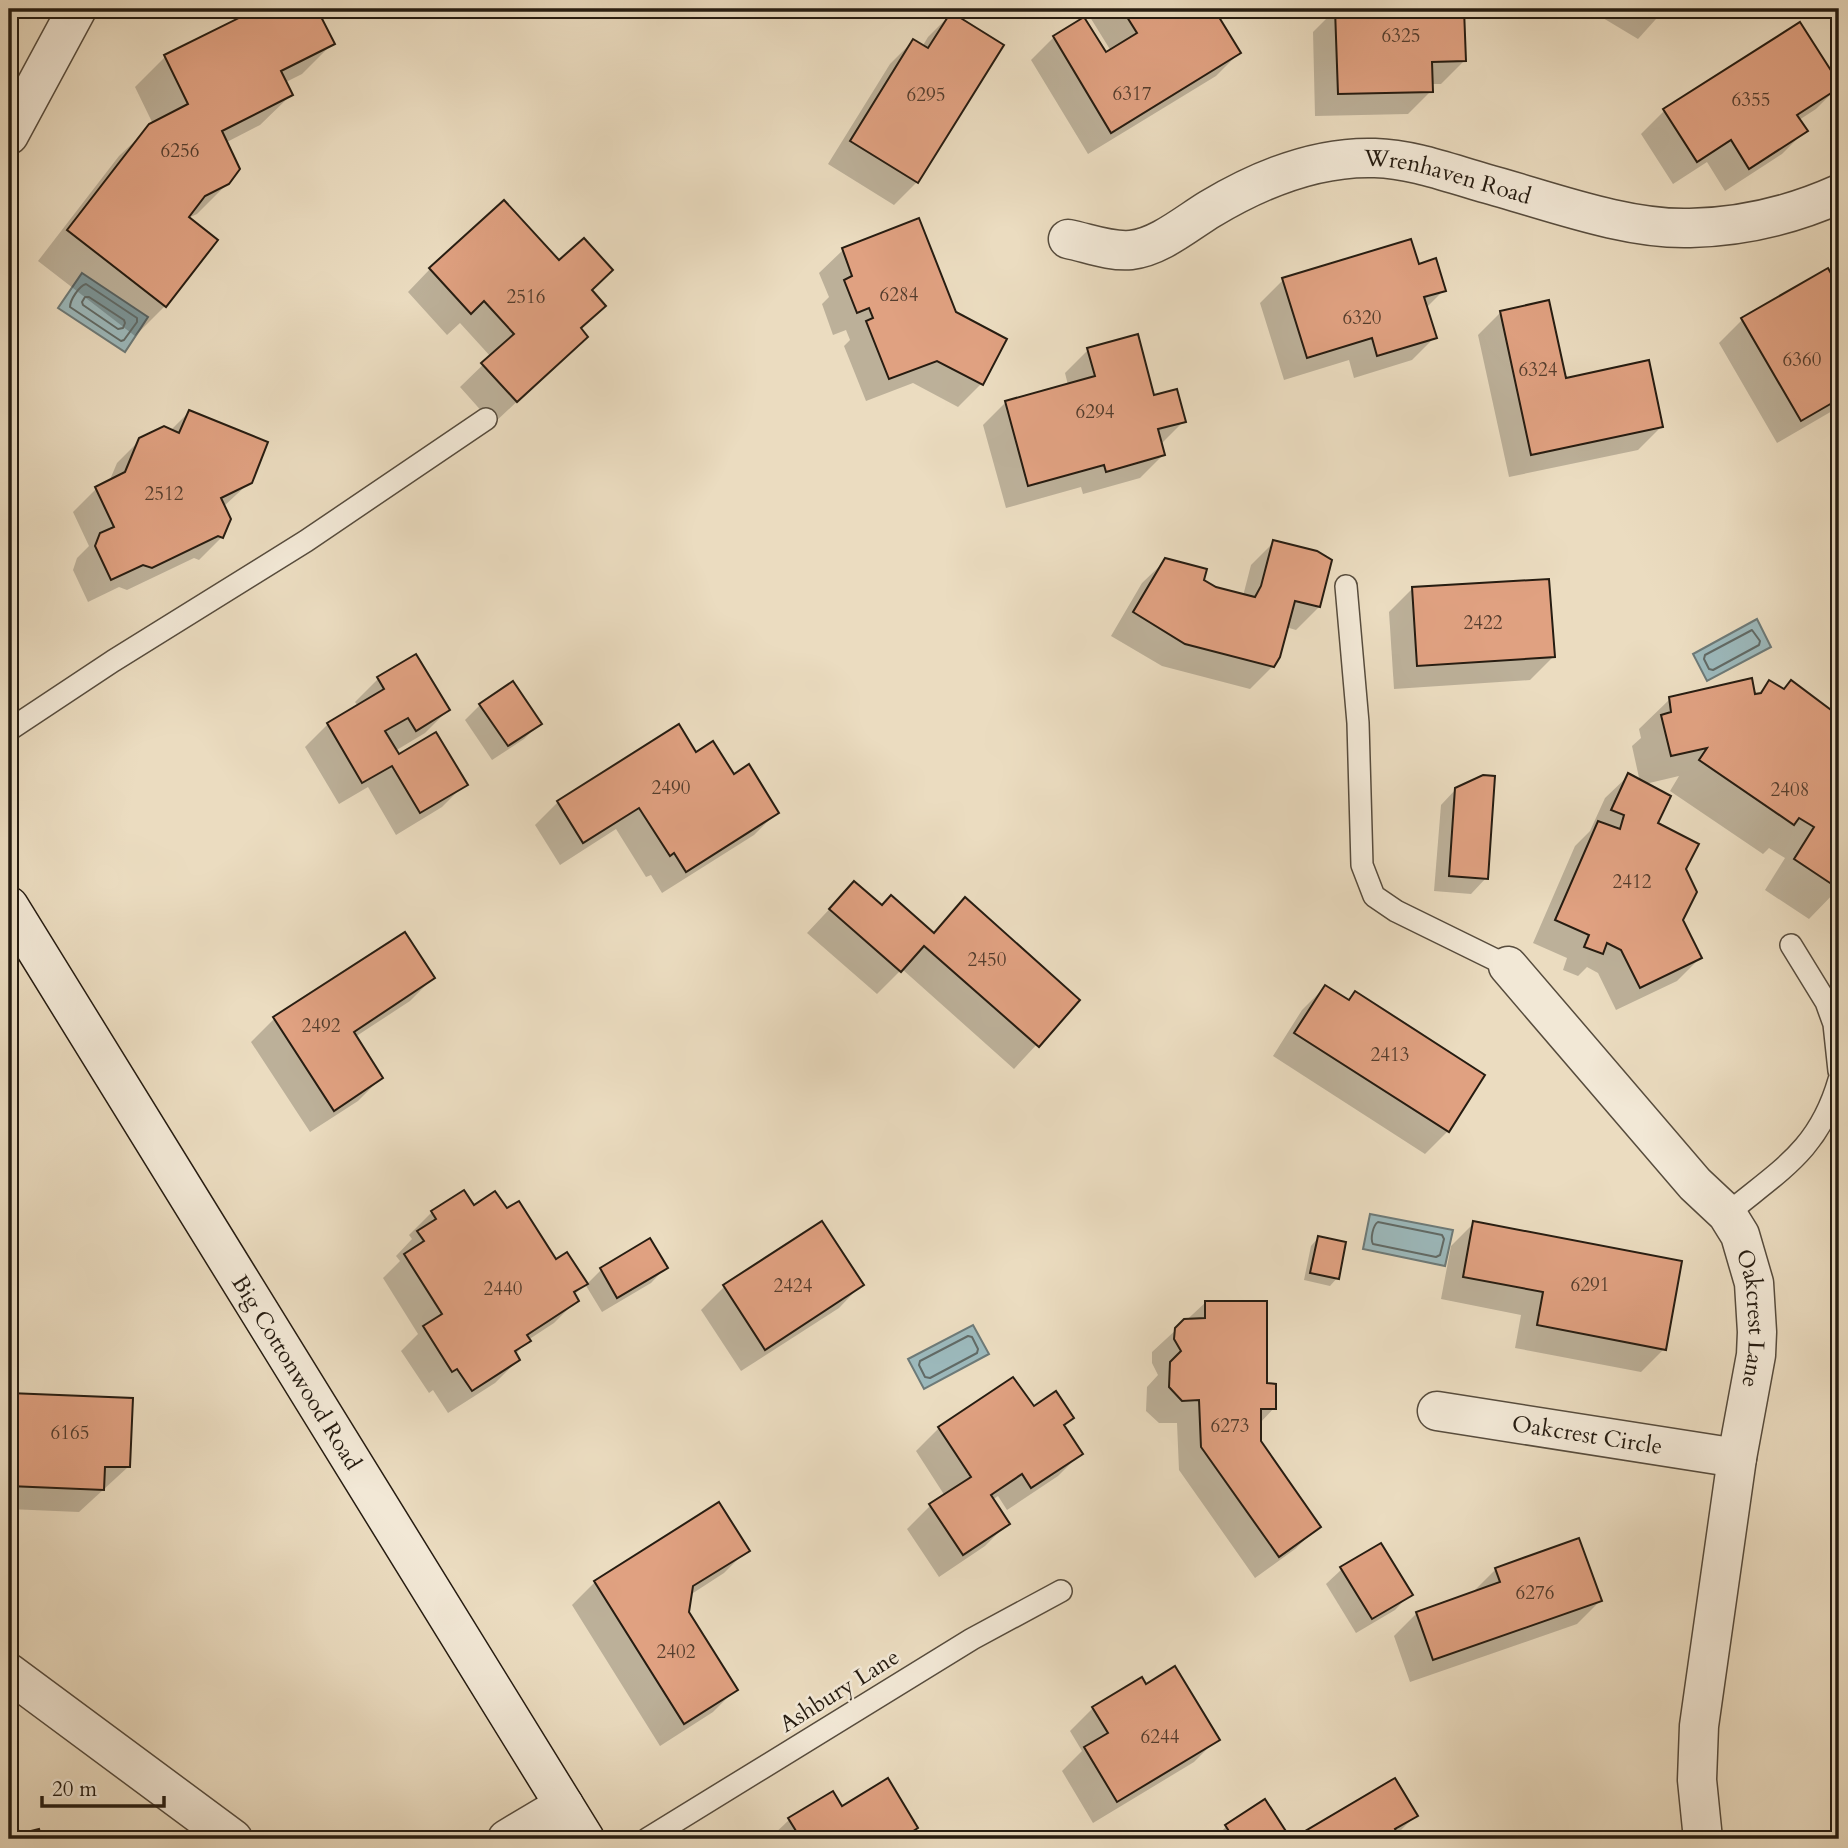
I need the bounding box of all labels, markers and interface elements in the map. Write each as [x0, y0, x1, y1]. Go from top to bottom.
house number: 6325 [1382, 23, 1420, 49]
house number: 6317 [1113, 81, 1152, 107]
house number: 6295 [907, 82, 945, 108]
house number: 6355 [1732, 87, 1770, 113]
house number: 6256 [161, 138, 199, 164]
street label: Wrenhaven Road [1362, 143, 1536, 212]
house number: 6284 [880, 282, 919, 308]
house number: 2516 [507, 284, 545, 310]
house number: 6320 [1343, 305, 1382, 331]
house number: 6360 [1783, 347, 1822, 373]
house number: 6324 [1519, 357, 1558, 383]
house number: 6294 [1076, 399, 1115, 425]
house number: 2512 [145, 481, 184, 507]
house number: 2422 [1464, 610, 1503, 636]
house number: 2490 [652, 775, 691, 801]
house number: 2408 [1771, 777, 1809, 803]
house number: 2412 [1613, 869, 1652, 895]
house number: 2450 [968, 947, 1007, 973]
house number: 2492 [302, 1013, 341, 1039]
house number: 2413 [1371, 1042, 1409, 1068]
street label: Oakcrest Lane [1729, 1245, 1772, 1390]
street label: Big Cottonwood Road [225, 1269, 369, 1476]
house number: 6291 [1571, 1272, 1609, 1298]
house number: 2424 [774, 1273, 813, 1299]
house number: 2440 [484, 1276, 523, 1302]
street label: Oakcrest Circle [1510, 1408, 1665, 1462]
house number: 6273 [1211, 1413, 1249, 1439]
house number: 6165 [51, 1420, 89, 1446]
house number: 6276 [1516, 1580, 1554, 1606]
house number: 2402 [657, 1639, 696, 1665]
street label: Ashbury Lane [773, 1641, 905, 1740]
house number: 6244 [1141, 1724, 1180, 1750]
scale bar [42, 1764, 164, 1808]
text: 20 m [52, 1775, 97, 1804]

